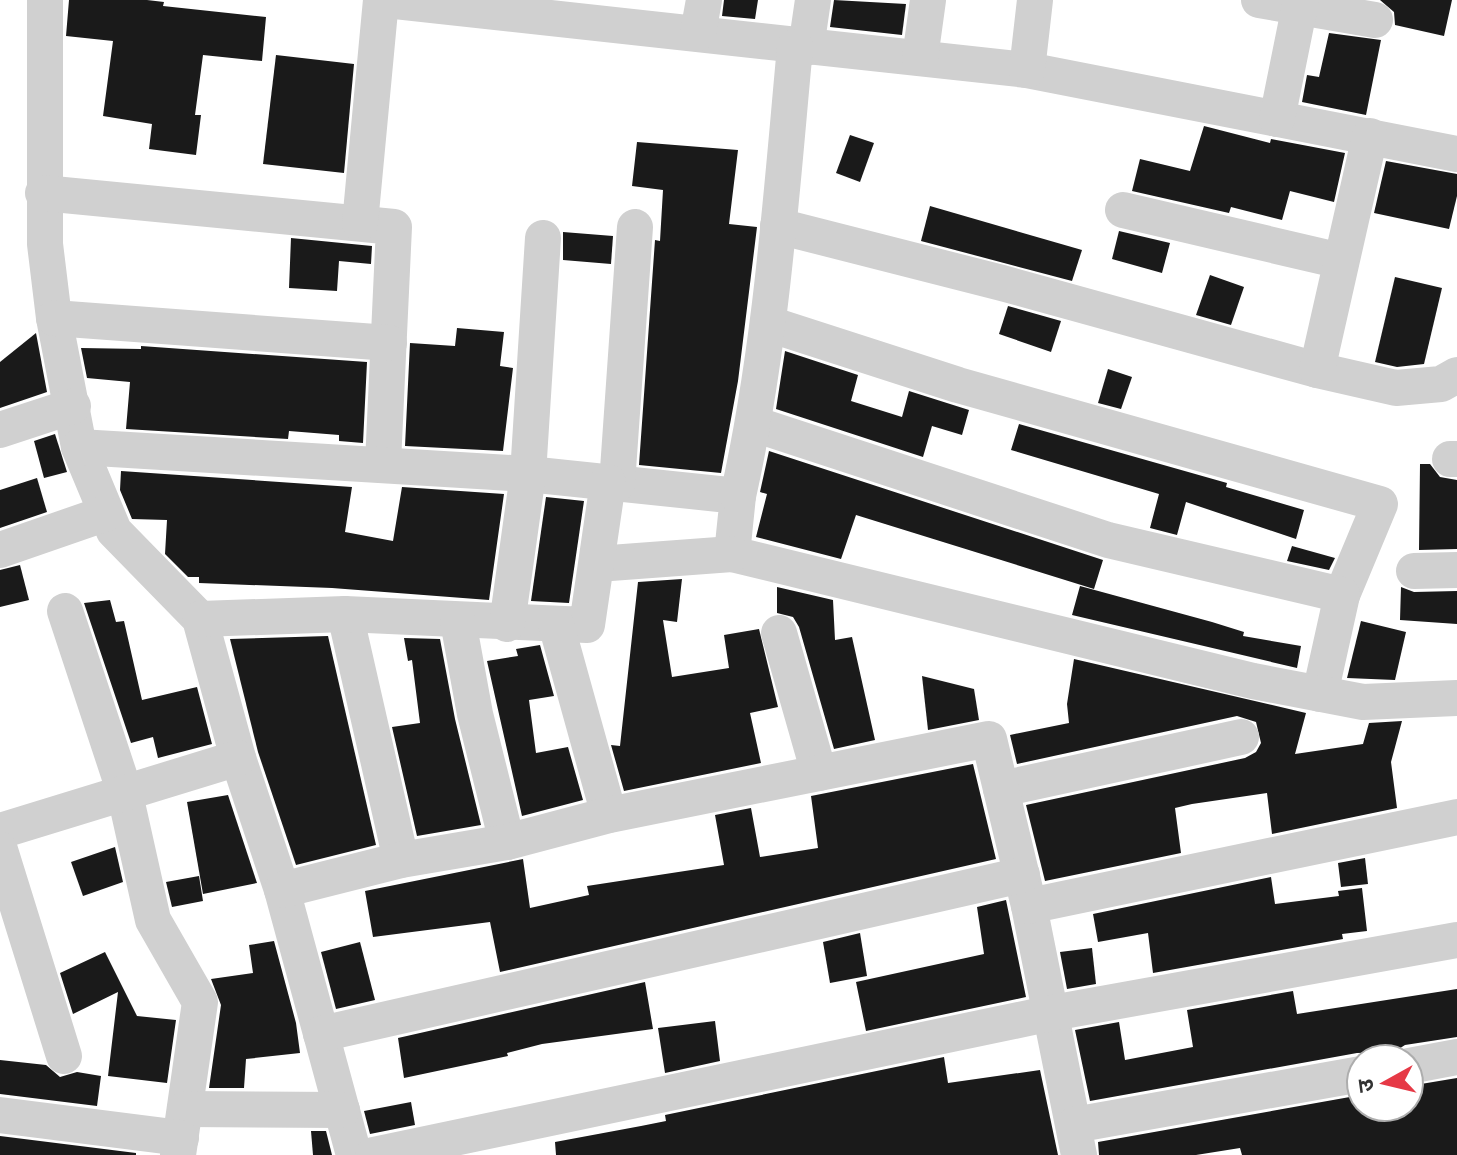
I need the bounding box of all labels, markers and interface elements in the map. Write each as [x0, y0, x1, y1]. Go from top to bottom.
north arrow [1345, 1043, 1425, 1123]
text: उ [1351, 1076, 1379, 1094]

